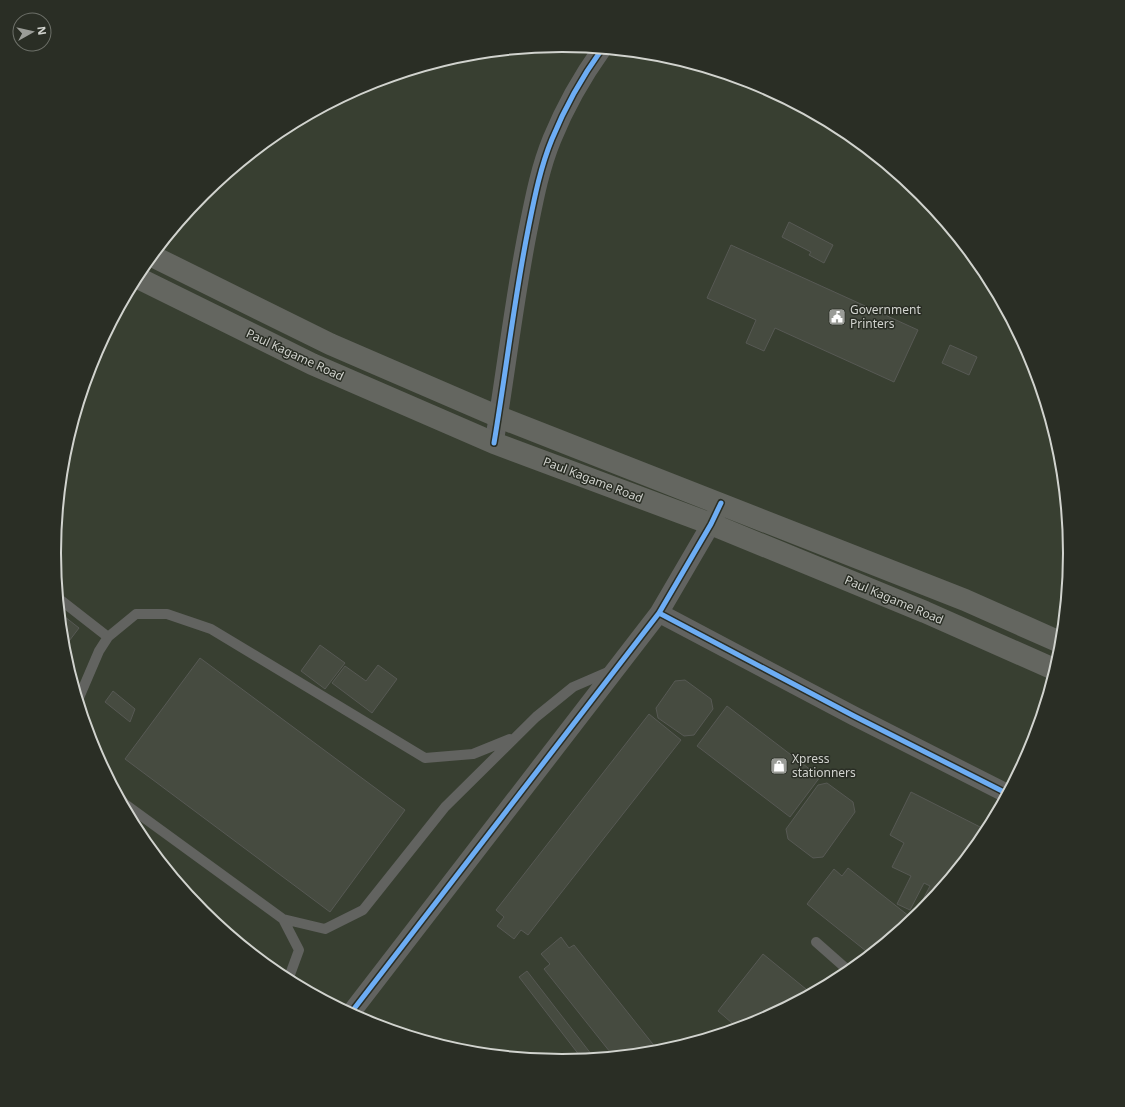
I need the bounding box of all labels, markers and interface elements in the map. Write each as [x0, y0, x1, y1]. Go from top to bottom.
north arrow [12, 12, 52, 52]
text: N [34, 25, 50, 36]
place label: Government Printers [850, 301, 921, 332]
public building icon: Government Printers [827, 307, 847, 327]
street label: Paul Kagame Road [244, 324, 347, 385]
street label: Paul Kagame Road [541, 453, 646, 506]
street label: Paul Kagame Road [842, 571, 946, 628]
place label: Xpress stationners [792, 750, 856, 781]
shop icon: Xpress stationners [769, 756, 789, 776]

